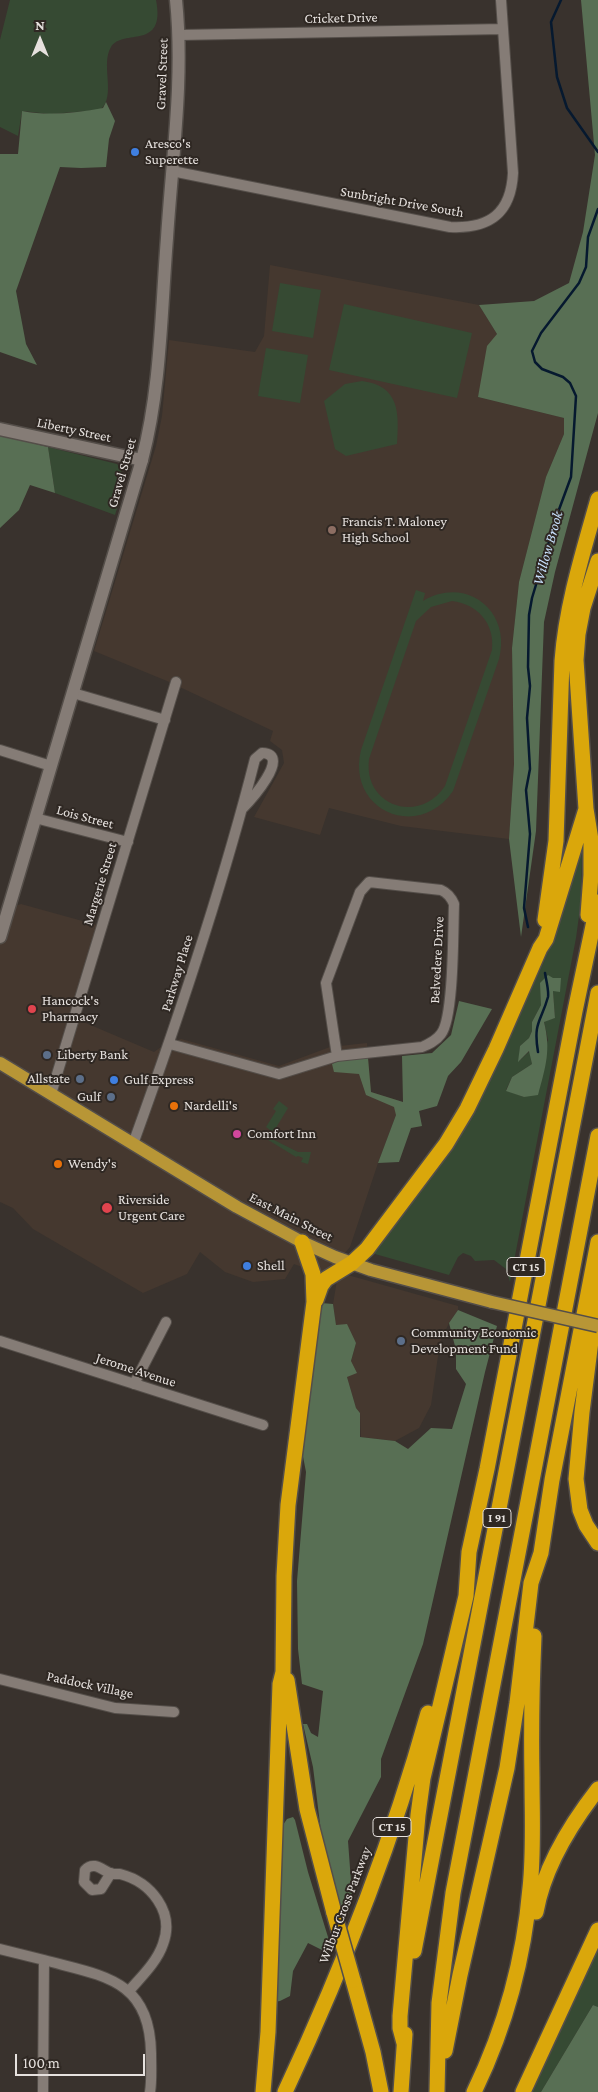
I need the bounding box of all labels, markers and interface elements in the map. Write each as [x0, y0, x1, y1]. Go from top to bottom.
street label: Cricket Drive [304, 9, 378, 27]
north arrow [15, 15, 65, 65]
text: N [35, 17, 45, 33]
street label: Gravel Street [152, 38, 172, 110]
place label: Aresco's Superette [145, 136, 199, 168]
marker: Aresco's Superette [129, 146, 141, 158]
street label: Sunbright Drive South [339, 183, 465, 221]
street label: Liberty Street [35, 414, 113, 446]
street label: Gravel Street [104, 436, 140, 510]
water label: Willow Brook [529, 509, 567, 587]
place label: Francis T. Maloney High School [342, 514, 447, 546]
marker: Francis T. Maloney High School [326, 524, 338, 536]
street label: Lois Street [55, 801, 115, 833]
street label: Margerie Street [79, 840, 121, 928]
street label: Belvedere Drive [426, 916, 448, 1004]
street label: Parkway Place [157, 933, 197, 1013]
place label: Hancock's Pharmacy [42, 993, 99, 1026]
marker: Hancock's Pharmacy [26, 1003, 38, 1015]
place label: Liberty Bank [57, 1047, 128, 1063]
marker: Liberty Bank [41, 1049, 53, 1061]
place label: Allstate [27, 1071, 70, 1087]
place label: Gulf Express [124, 1072, 194, 1088]
marker: Allstate [74, 1073, 86, 1085]
marker: Gulf Express [108, 1074, 120, 1086]
place label: Gulf [77, 1089, 101, 1105]
marker: Gulf [105, 1091, 117, 1103]
place label: Nardelli's [184, 1098, 238, 1114]
marker: Nardelli's [168, 1100, 180, 1112]
place label: Comfort Inn [247, 1126, 316, 1142]
marker: Comfort Inn [231, 1128, 243, 1140]
place label: Wendy's [68, 1156, 116, 1172]
marker: Wendy's [52, 1158, 64, 1170]
street label: East Main Street [246, 1189, 336, 1245]
place label: Riverside Urgent Care [118, 1192, 185, 1224]
marker: Riverside Urgent Care [100, 1201, 114, 1215]
place label: Shell [257, 1258, 285, 1274]
road number: CT 15 [507, 1258, 545, 1276]
marker: Shell [241, 1260, 253, 1272]
place label: Community Economic Development Fund [411, 1325, 536, 1358]
marker: Community Economic Development Fund [395, 1335, 407, 1347]
street label: Jerome Avenue [94, 1349, 178, 1391]
road number: I 91 [483, 1509, 511, 1528]
street label: Paddock Village [45, 1668, 135, 1702]
road number: CT 15 [373, 1818, 411, 1836]
street label: Wilbur Cross Parkway [315, 1844, 375, 1966]
scale bar [18, 2044, 148, 2076]
text: 100 m [23, 2055, 60, 2071]

